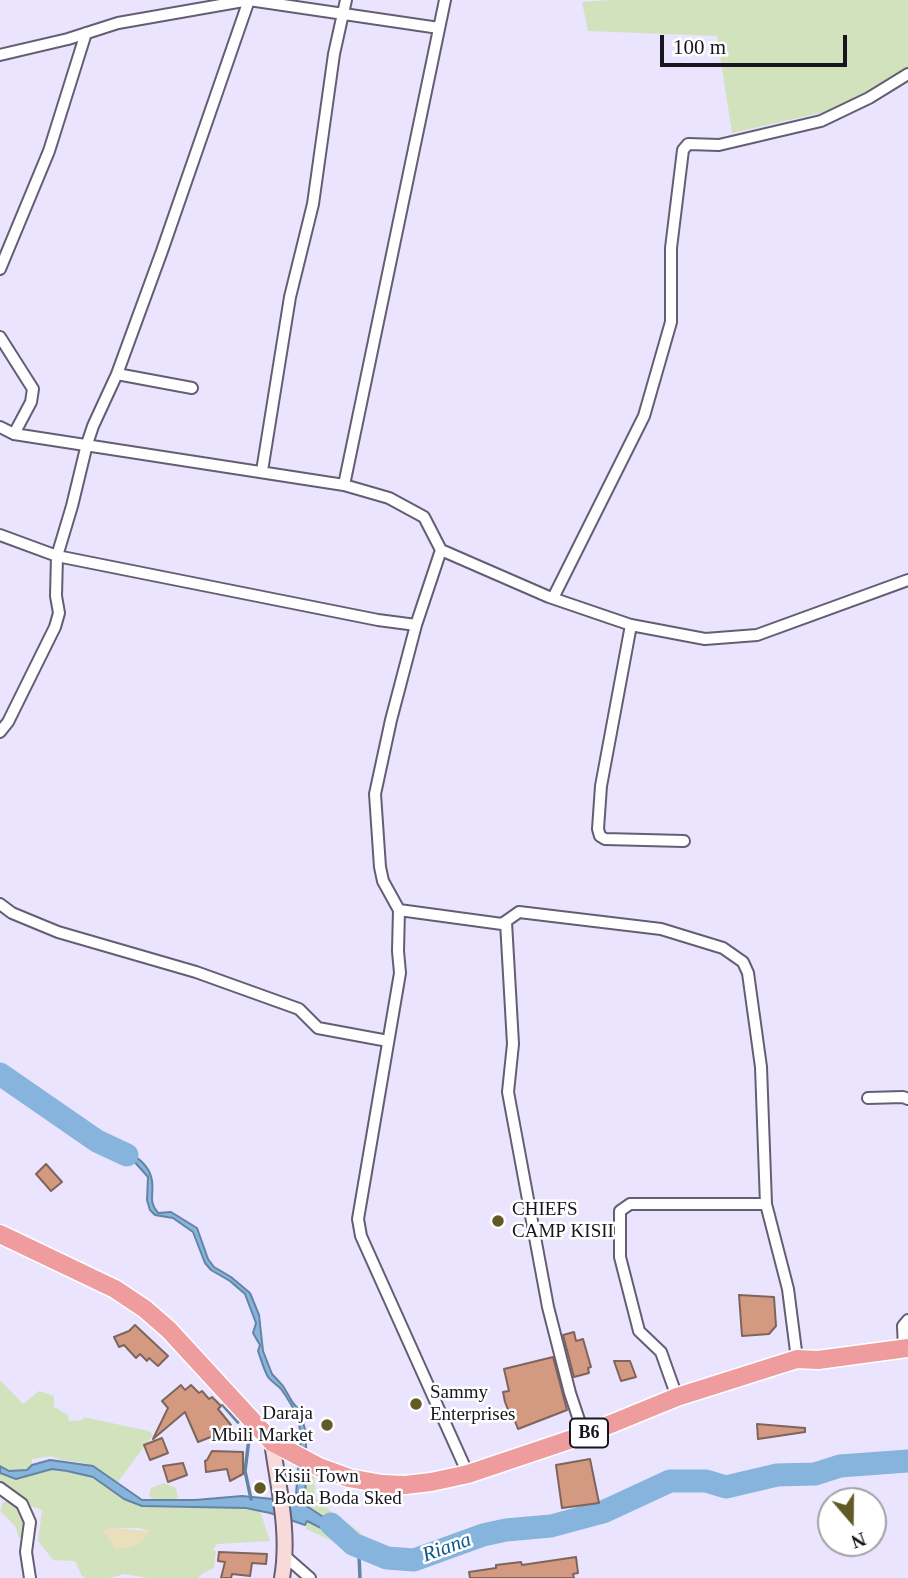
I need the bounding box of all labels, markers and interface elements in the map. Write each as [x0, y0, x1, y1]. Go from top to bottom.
scale bar [663, 21, 850, 65]
text: 100 m [673, 35, 726, 59]
place label: CHIEFS CAMP KISII [512, 1199, 614, 1243]
marker: CHIEFS CAMP KISII [490, 1213, 506, 1229]
place label: Sammy Enterprises [430, 1382, 515, 1426]
marker: Sammy Enterprises [408, 1396, 424, 1412]
place label: Daraja Mbili Market [211, 1403, 313, 1447]
marker: Daraja Mbili Market [319, 1417, 335, 1433]
road number: B6 [570, 1418, 608, 1448]
place label: Kisii Town Boda Boda Sked [274, 1466, 402, 1510]
marker: Kisii Town Boda Boda Sked [252, 1480, 268, 1496]
north arrow [817, 1487, 887, 1557]
water label: Riana [419, 1528, 475, 1568]
text: N [849, 1528, 869, 1553]

